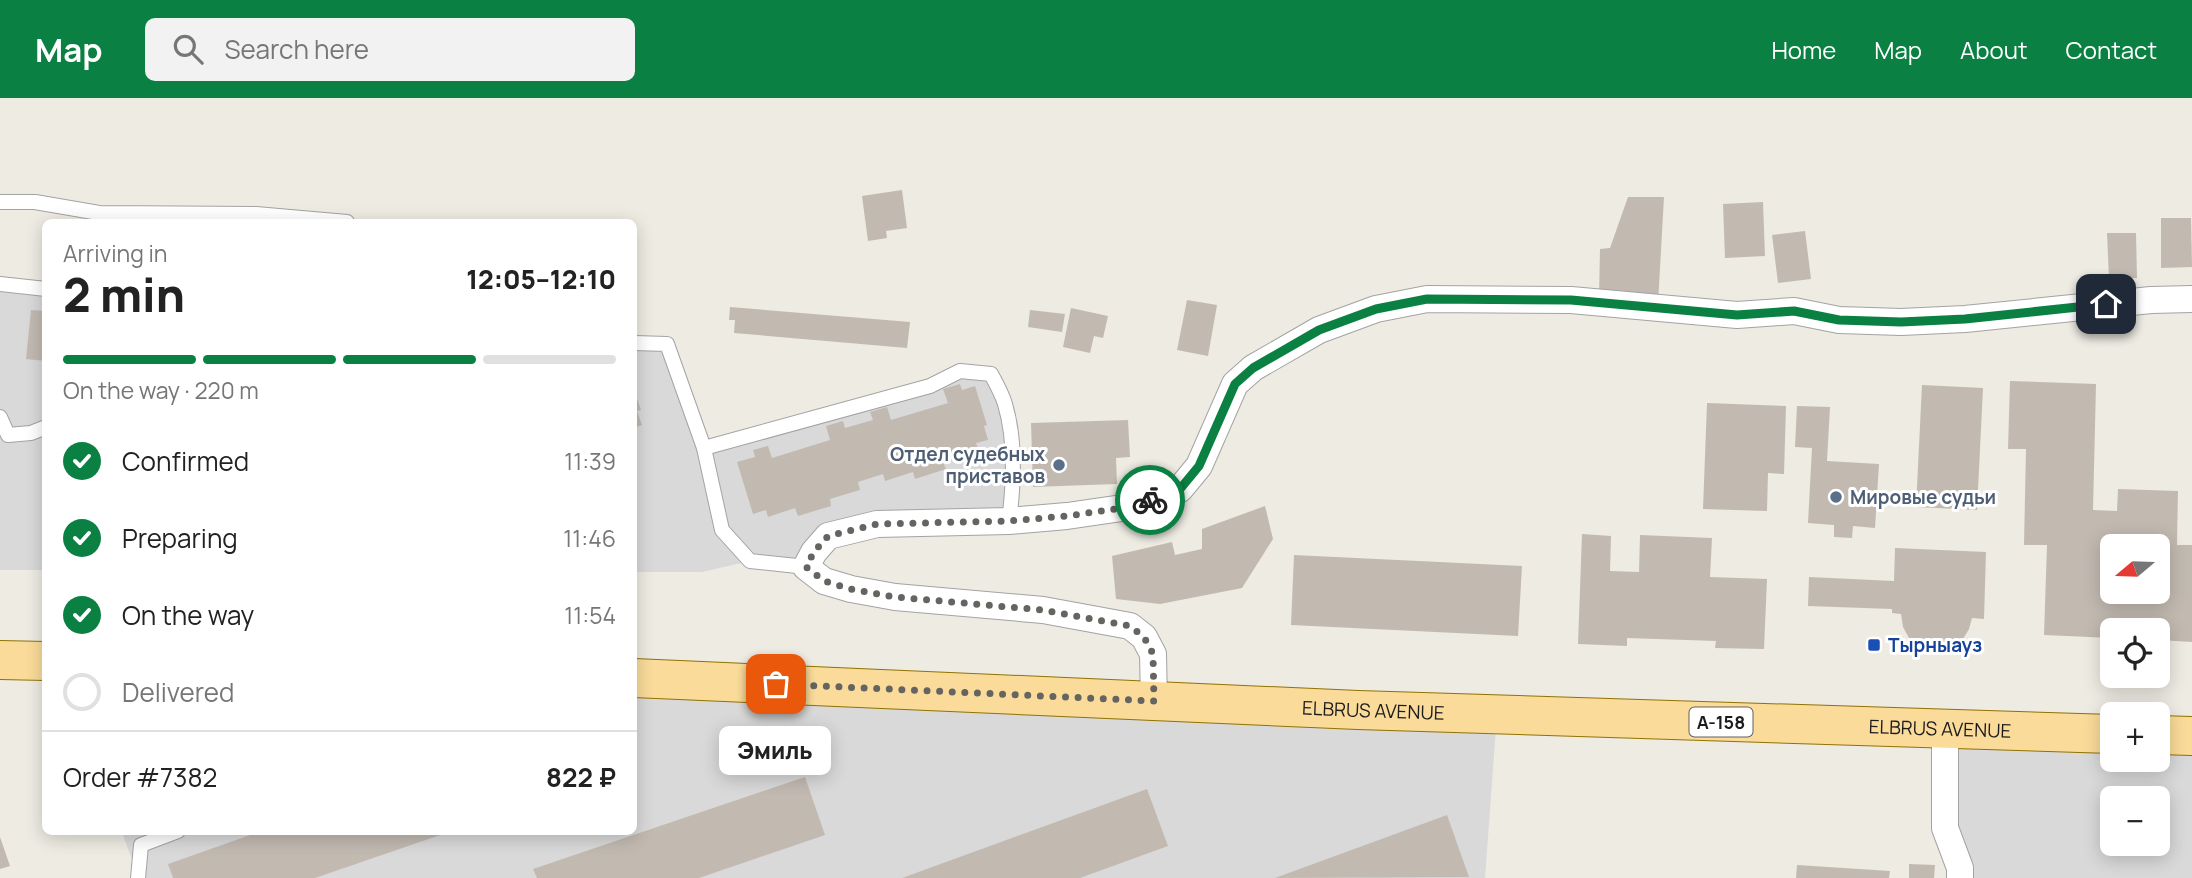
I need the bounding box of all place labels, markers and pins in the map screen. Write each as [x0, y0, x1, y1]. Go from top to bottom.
pin [2076, 274, 2136, 334]
place label: Отдел судебных приставов [890, 441, 1045, 489]
marker: Отдел судебных приставов [1051, 457, 1067, 473]
place label: Мировые судьи [1850, 484, 1996, 510]
marker: Мировые судьи [1828, 489, 1844, 505]
place label: Тырныауз [1888, 632, 1982, 658]
marker: Тырныауз [1866, 637, 1882, 653]
pin [746, 654, 806, 714]
callout: Эмиль [720, 726, 832, 775]

